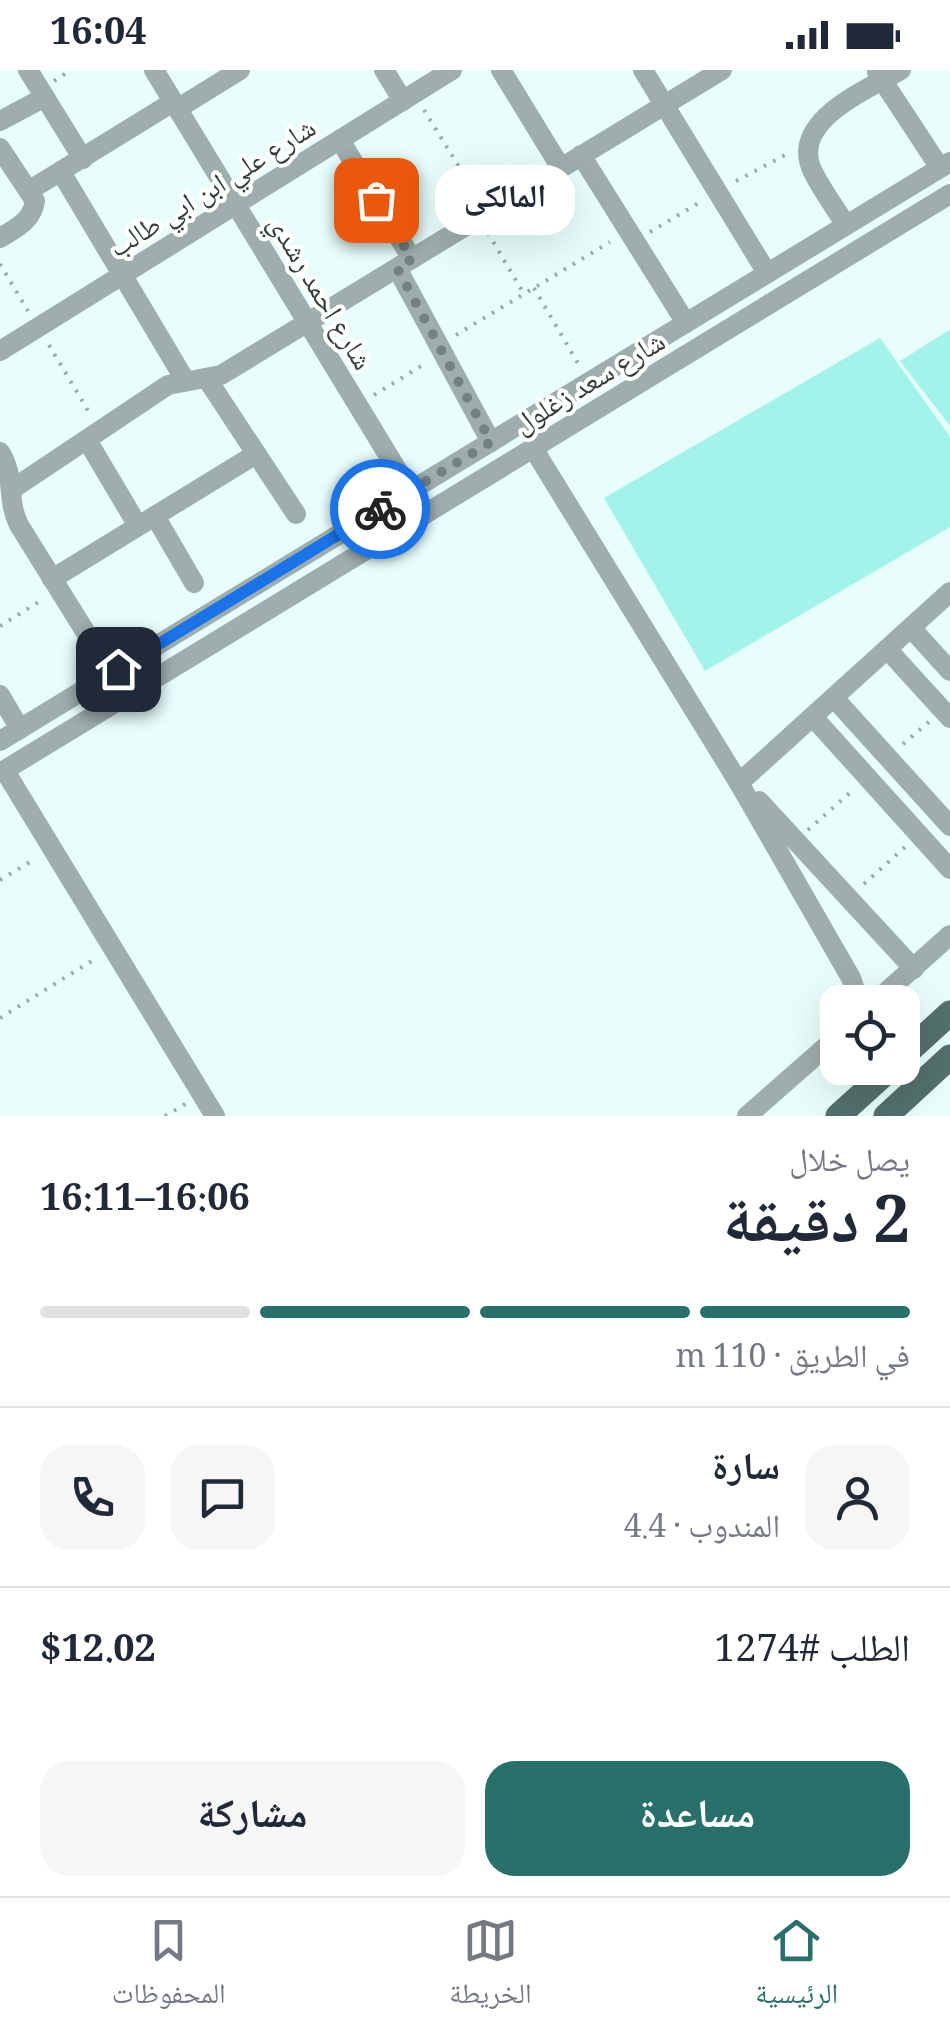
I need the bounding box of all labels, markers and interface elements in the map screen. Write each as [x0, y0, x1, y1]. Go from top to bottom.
text: 16:04 [50, 3, 147, 68]
street label: شارع علي ابن ابي طالب [101, 107, 327, 274]
pin [334, 158, 419, 243]
callout: المالكى [436, 165, 576, 235]
icon: bag [349, 173, 404, 228]
text: المالكى [464, 173, 546, 227]
street label: شارع احمد رشدي [252, 207, 383, 381]
street label: شارع سعد زغلول [506, 321, 676, 450]
courier [330, 459, 430, 559]
icon: bike [353, 482, 408, 537]
pin [76, 627, 161, 712]
icon: home [91, 642, 146, 697]
map controls [820, 985, 920, 1085]
button: locate [820, 985, 920, 1085]
text: يصل خلال [789, 1137, 910, 1191]
text: 16:06–16:11 [40, 1169, 250, 1234]
text: 2 دقيقة [723, 1173, 910, 1283]
text: في الطريق · 110 m [675, 1333, 910, 1387]
text: سارة [712, 1438, 780, 1503]
button: phone [40, 1445, 145, 1550]
button: chat [170, 1445, 275, 1550]
button: person [805, 1445, 910, 1550]
text: المندوب · 4.4 [624, 1503, 780, 1557]
text: $12.02 [40, 1620, 156, 1685]
text: الطلب #1274 [714, 1620, 910, 1685]
button: مشاركة [40, 1761, 465, 1876]
button: مساعدة [485, 1761, 910, 1876]
tab: المحفوظات [112, 1913, 226, 2021]
tab: الخريطة [449, 1913, 532, 2021]
tab: الرئيسية [755, 1913, 838, 2021]

